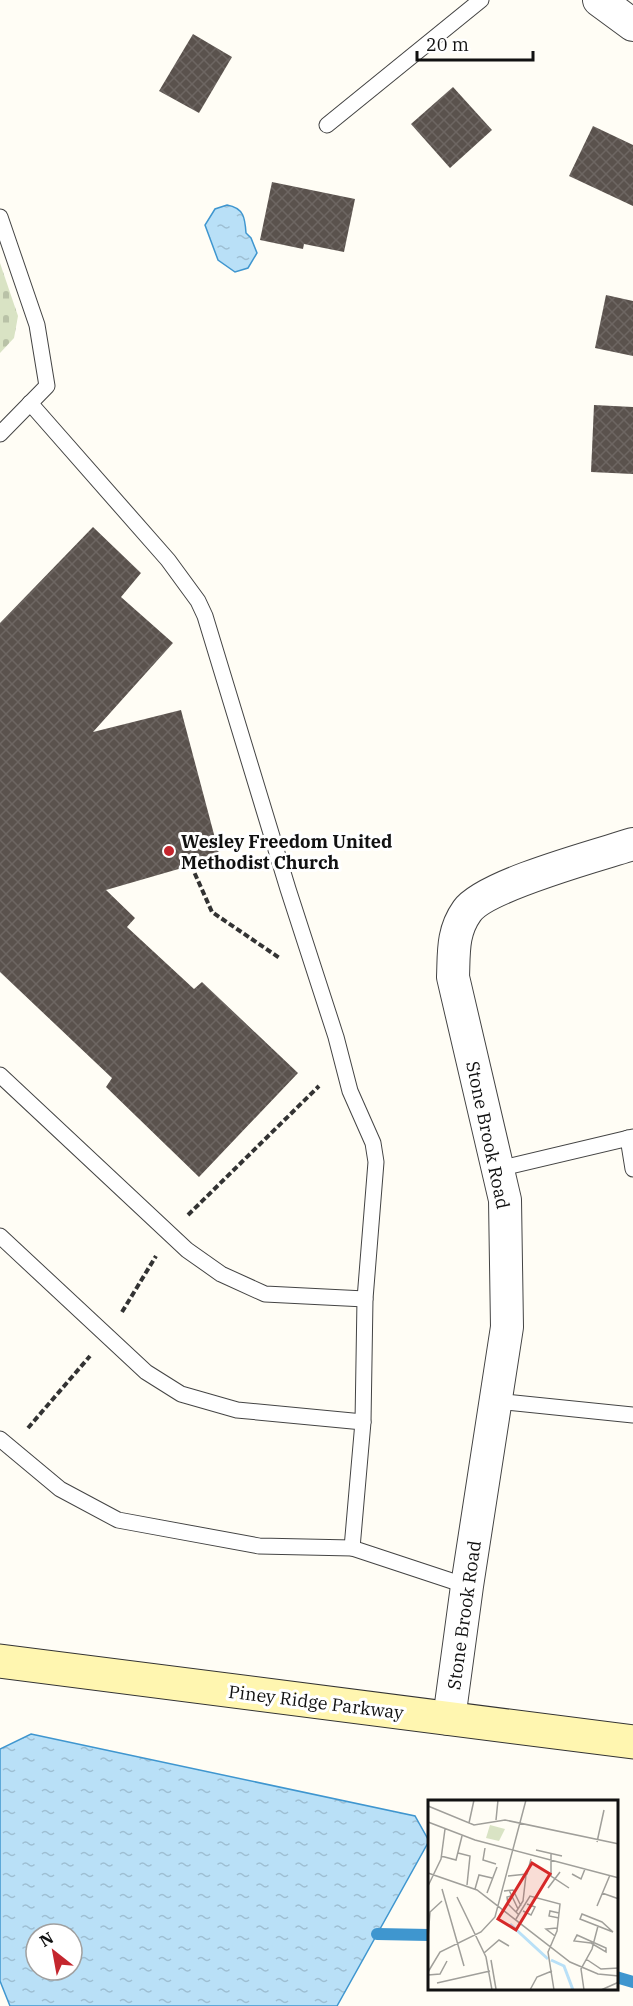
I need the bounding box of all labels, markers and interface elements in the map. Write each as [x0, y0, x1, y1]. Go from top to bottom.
scale bar [417, 24, 532, 62]
text: 20 m [426, 33, 469, 56]
place label: Wesley Freedom United Methodist Church [181, 830, 392, 874]
marker: Wesley Freedom United Methodist Church [162, 844, 176, 858]
street label: Stone Brook Road [461, 1059, 515, 1211]
street label: Stone Brook Road [442, 1539, 486, 1691]
street label: Piney Ridge Parkway [227, 1680, 405, 1724]
inset map [428, 1800, 618, 1991]
north arrow [24, 1922, 84, 1982]
text: N [36, 1927, 57, 1951]

